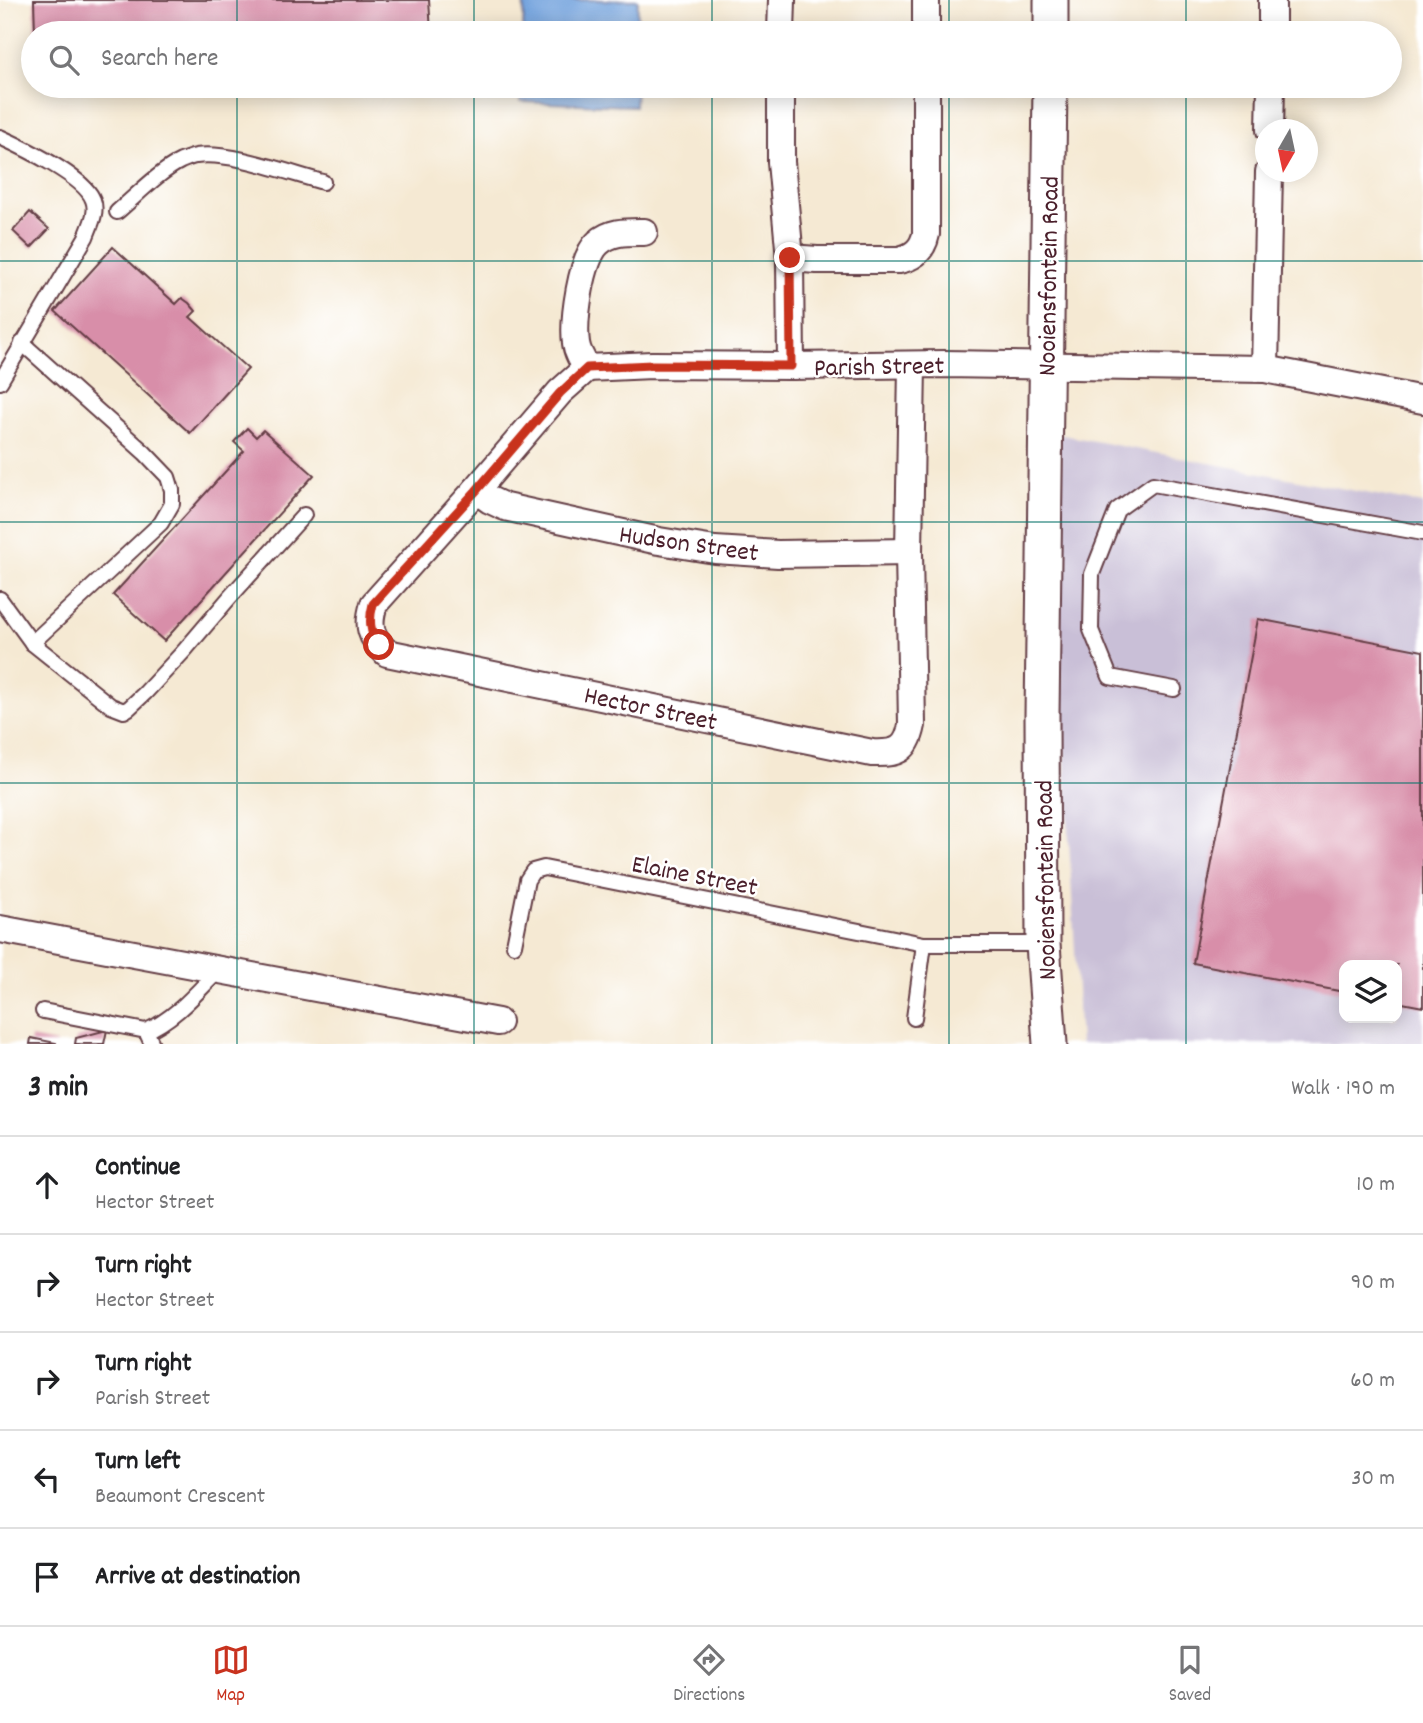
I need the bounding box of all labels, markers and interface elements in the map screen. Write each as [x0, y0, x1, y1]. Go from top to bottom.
search box [21, 21, 1402, 98]
icon: search [45, 41, 83, 79]
text: Search here [101, 41, 219, 78]
north arrow [1255, 119, 1318, 182]
street label: Nooiensfontein Road [1030, 176, 1071, 377]
route end [774, 242, 805, 273]
street label: Parish Street [814, 349, 945, 388]
street label: Hudson Street [616, 517, 761, 574]
route start [363, 629, 394, 660]
street label: Hector Street [580, 678, 721, 743]
street label: Nooiensfontein Road [1027, 779, 1068, 980]
street label: Elaine Street [628, 847, 761, 908]
map controls [1339, 960, 1402, 1023]
button: layers [1339, 960, 1402, 1023]
text: 3 min [28, 1068, 88, 1111]
text: Walk · 190 m [1291, 1073, 1395, 1106]
text: Continue [95, 1150, 180, 1187]
icon: ahead [28, 1166, 66, 1204]
text: 10 m [1356, 1169, 1395, 1202]
text: Hector Street [95, 1187, 215, 1220]
text: Turn right [95, 1248, 192, 1285]
icon: right [28, 1264, 66, 1302]
text: 90 m [1351, 1267, 1395, 1300]
text: Hector Street [95, 1285, 215, 1318]
text: Turn right [95, 1346, 192, 1383]
icon: right [28, 1362, 66, 1400]
text: 60 m [1350, 1365, 1395, 1398]
text: Parish Street [95, 1383, 210, 1416]
text: Turn left [95, 1444, 181, 1481]
icon: left [28, 1460, 66, 1498]
text: 30 m [1351, 1463, 1395, 1496]
text: Beaumont Crescent [95, 1481, 265, 1514]
icon: arrive [28, 1558, 66, 1596]
text: Arrive at destination [95, 1559, 300, 1596]
tab: Map [212, 1641, 250, 1710]
tab: Directions [673, 1641, 745, 1710]
tab: Saved [1169, 1641, 1211, 1710]

